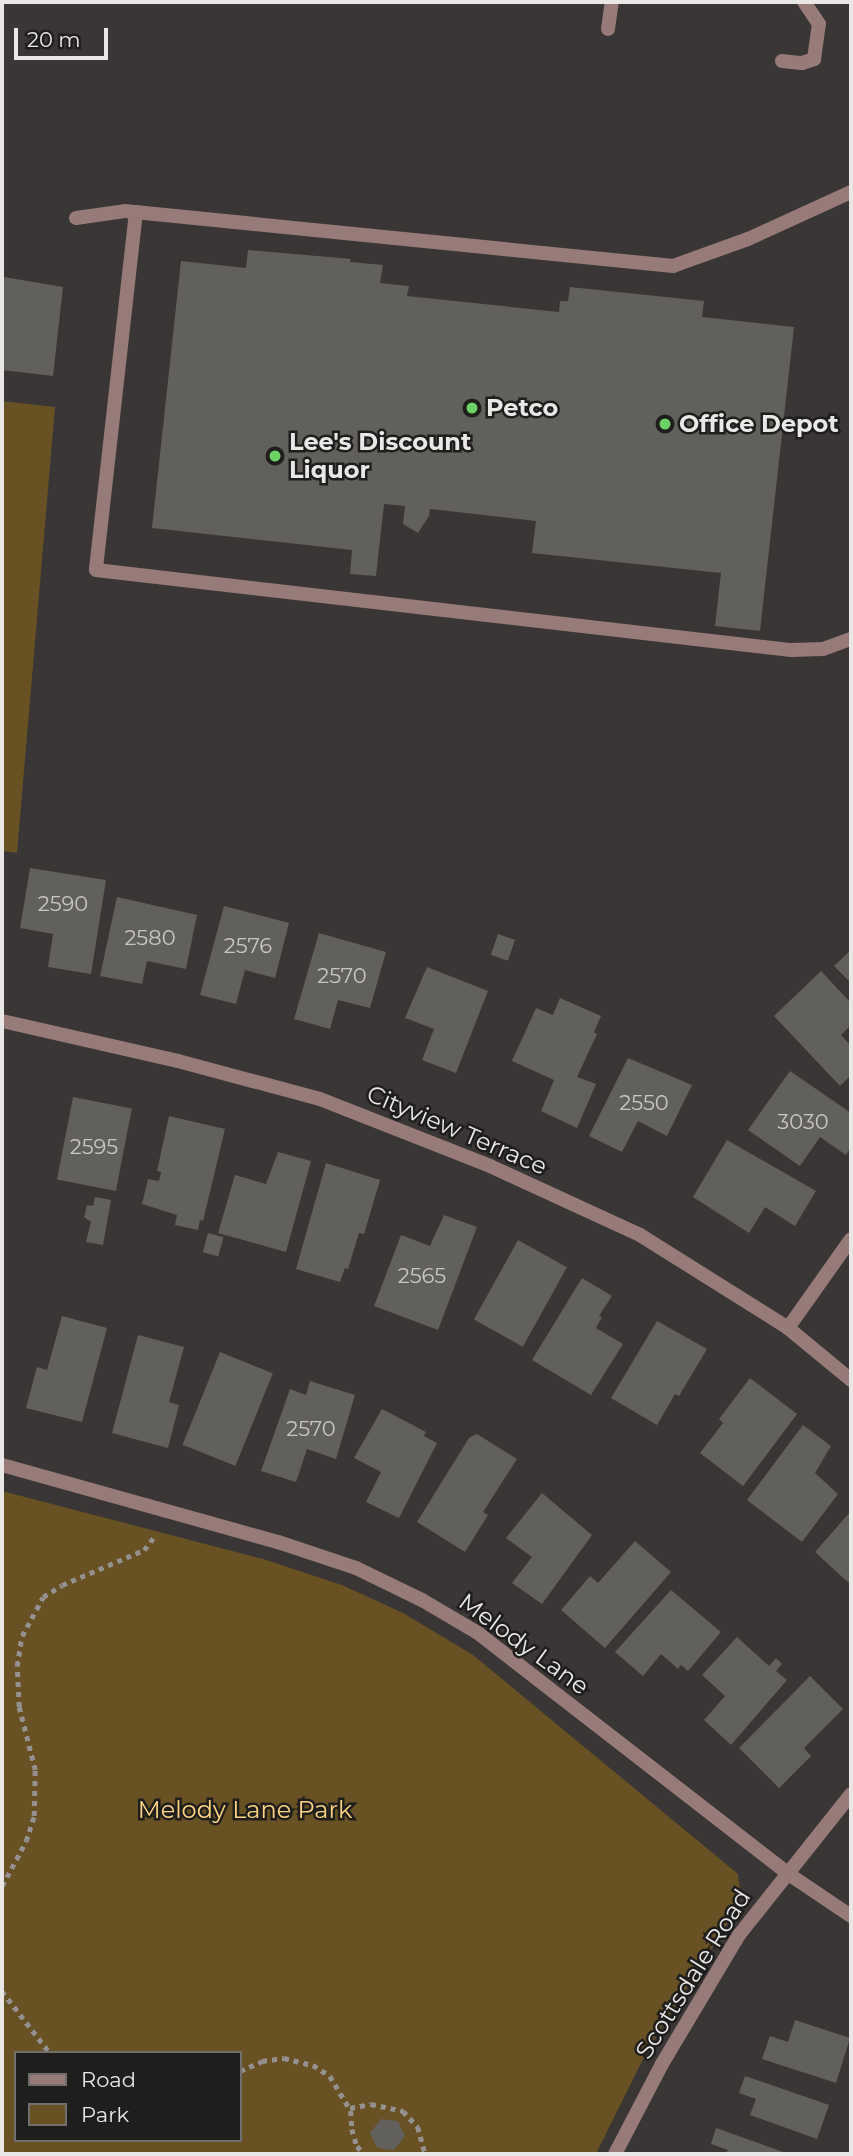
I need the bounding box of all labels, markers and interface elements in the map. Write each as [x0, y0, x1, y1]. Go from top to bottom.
scale bar [18, 14, 112, 58]
text: 20 m [27, 27, 81, 52]
place label: Petco [486, 394, 558, 422]
marker: Petco [464, 400, 480, 416]
place label: Office Depot [679, 410, 839, 438]
marker: Office Depot [657, 416, 673, 432]
place label: Lee's Discount Liquor [289, 428, 471, 484]
marker: Lee's Discount Liquor [267, 448, 283, 464]
house number: 2590 [38, 891, 88, 917]
house number: 2580 [124, 925, 176, 951]
house number: 2576 [224, 933, 272, 959]
house number: 2570 [317, 963, 367, 989]
street label: Cityview Terrace [362, 1079, 552, 1181]
house number: 2550 [619, 1090, 669, 1116]
house number: 3030 [777, 1109, 829, 1135]
house number: 2595 [70, 1134, 118, 1160]
house number: 2565 [398, 1263, 446, 1289]
house number: 2570 [286, 1416, 336, 1442]
street label: Melody Lane [453, 1587, 595, 1701]
park label: Melody Lane Park [138, 1796, 352, 1824]
street label: Scottsdale Road [629, 1884, 757, 2064]
legend [14, 2051, 242, 2142]
text: Road [81, 2067, 136, 2092]
text: Park [81, 2102, 129, 2127]

